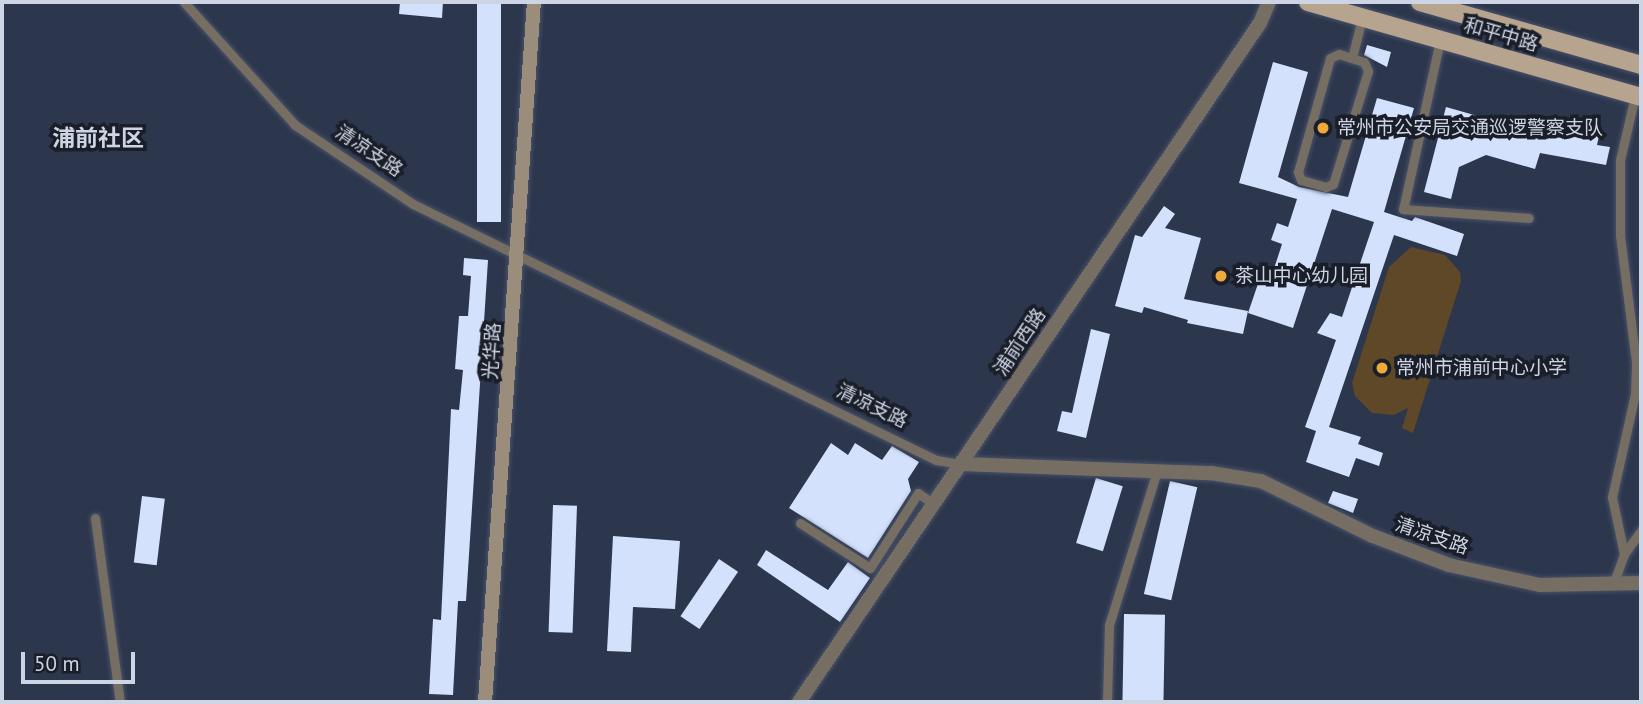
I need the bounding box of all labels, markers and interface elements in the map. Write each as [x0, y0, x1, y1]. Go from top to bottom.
street label: 和平中路 [1461, 14, 1541, 56]
place label: 常州市公安局交通巡逻警察支队 [1337, 117, 1603, 139]
street label: 清凉支路 [331, 120, 407, 182]
marker: 常州市公安局交通巡逻警察支队 [1315, 120, 1331, 136]
district label: 浦前社区 [52, 124, 144, 152]
place label: 茶山中心幼儿园 [1235, 265, 1368, 287]
marker: 茶山中心幼儿园 [1213, 268, 1229, 284]
street label: 浦前西路 [989, 304, 1051, 380]
street label: 光华路 [479, 322, 505, 380]
place label: 常州市浦前中心小学 [1396, 357, 1567, 379]
marker: 常州市浦前中心小学 [1374, 360, 1390, 376]
street label: 清凉支路 [833, 379, 911, 433]
street label: 清凉支路 [1392, 513, 1472, 559]
scale bar [24, 638, 138, 682]
text: 50 m [34, 650, 80, 677]

